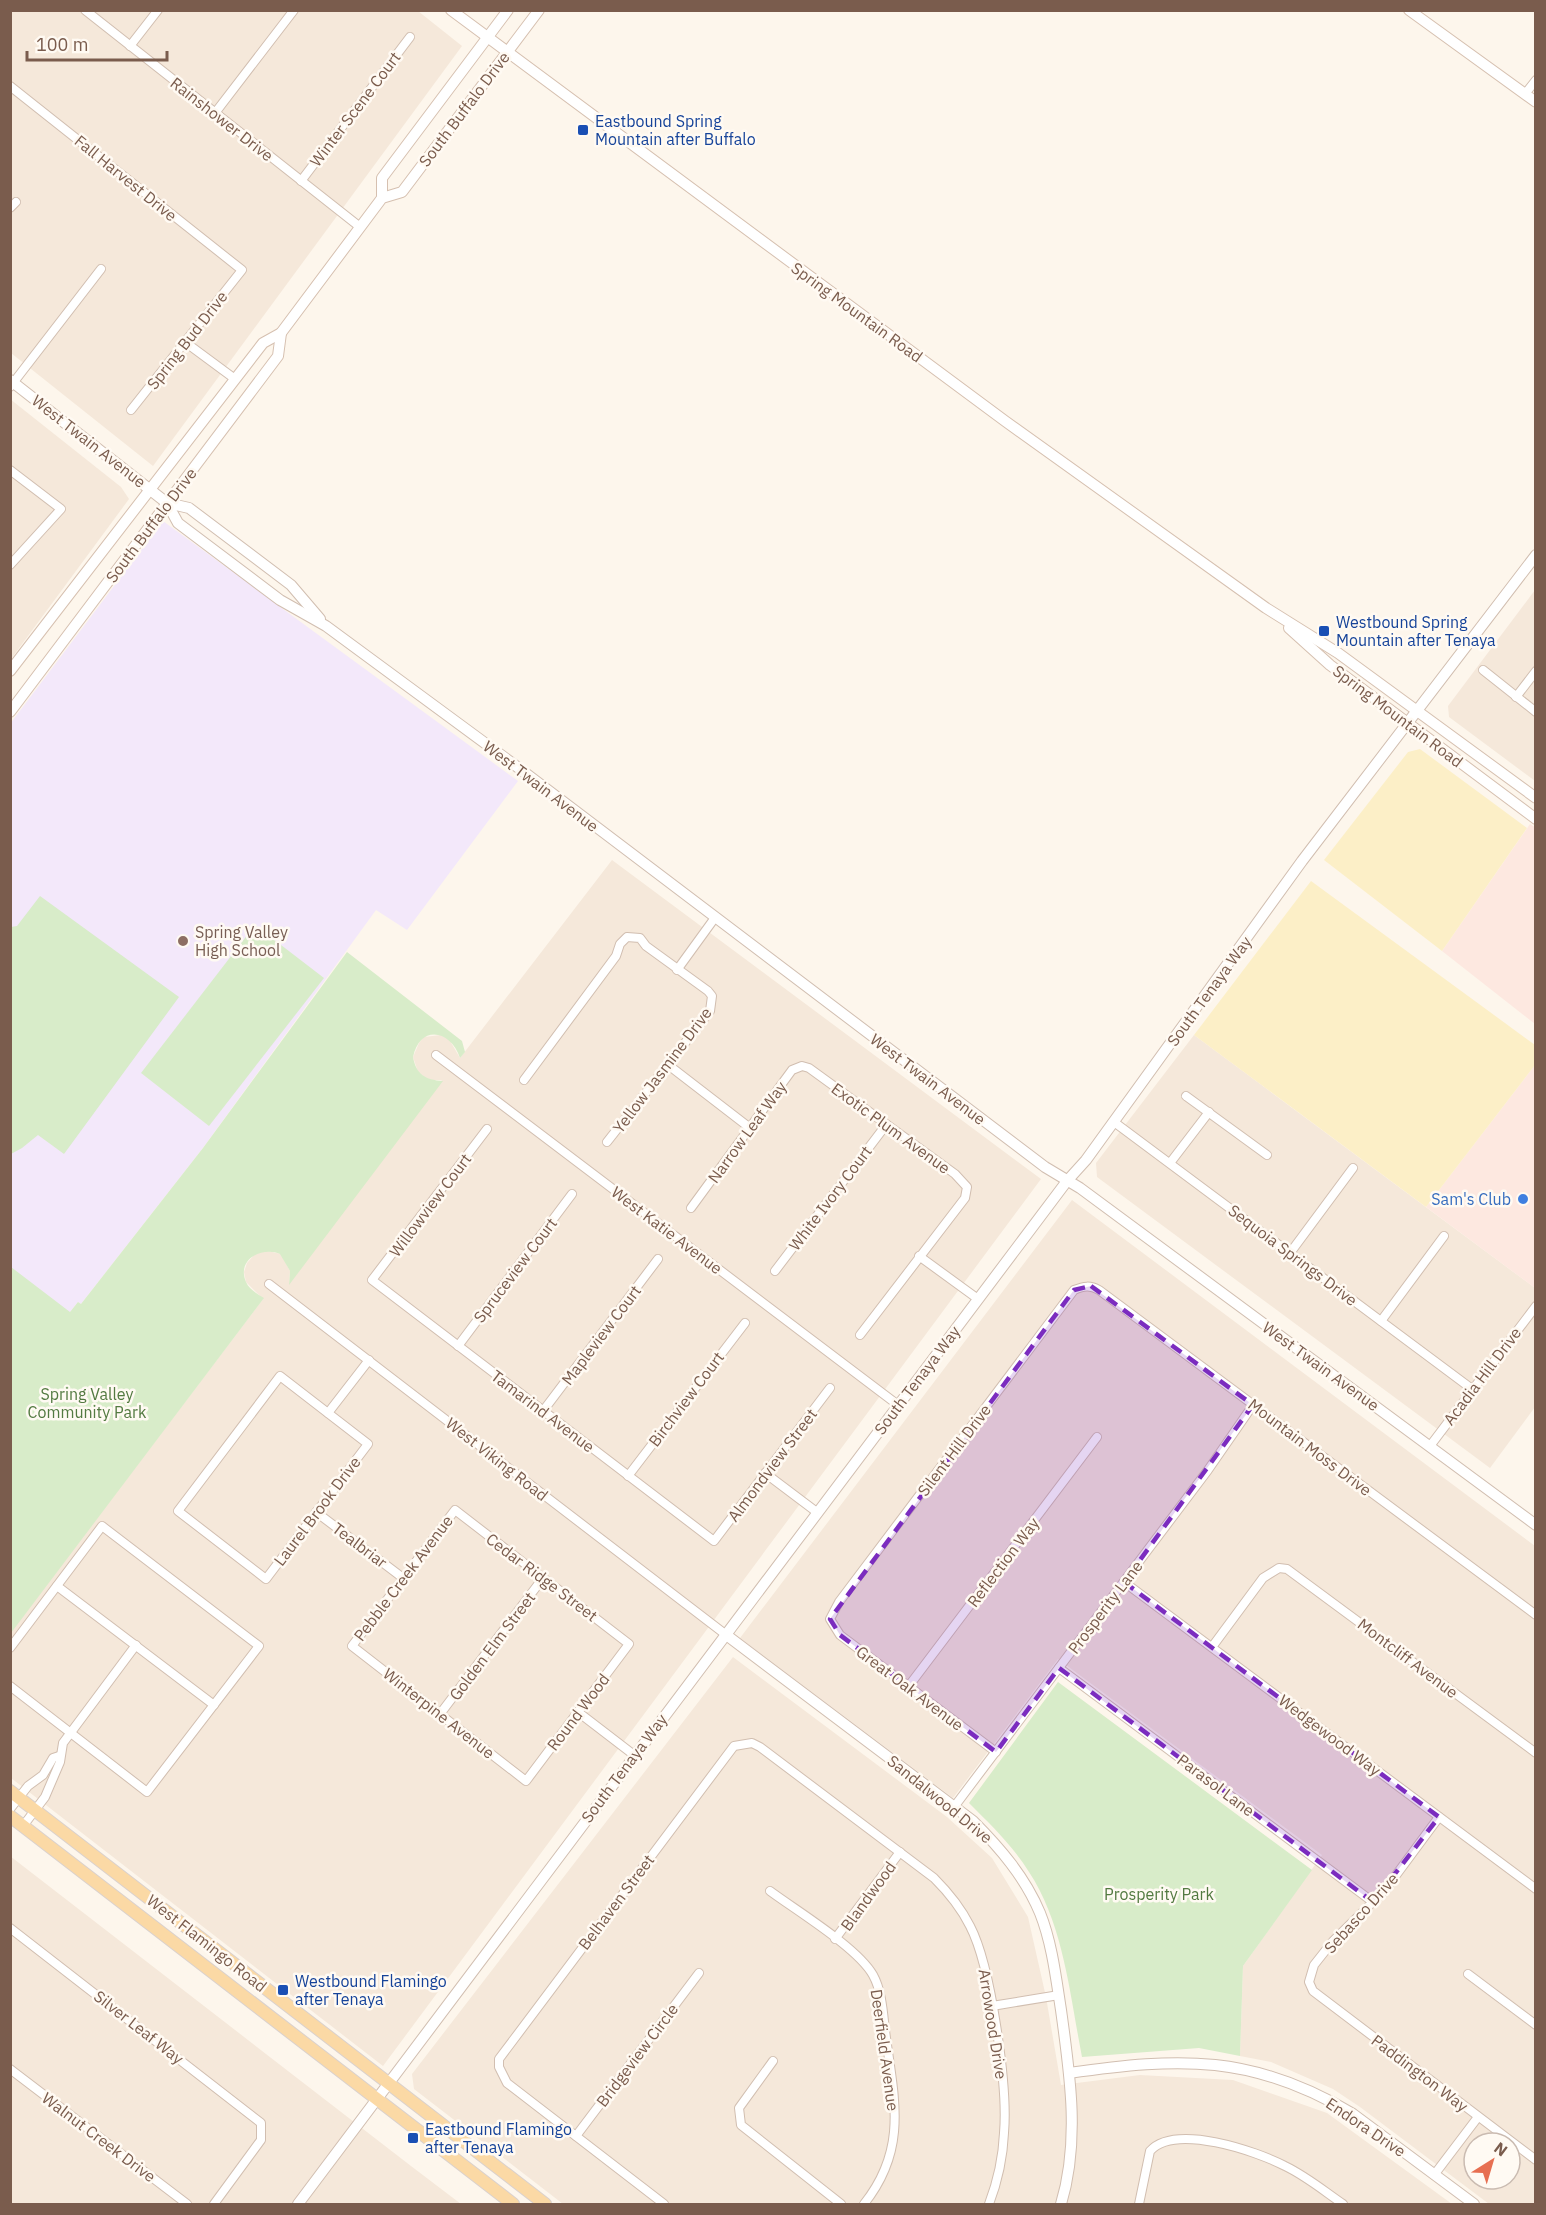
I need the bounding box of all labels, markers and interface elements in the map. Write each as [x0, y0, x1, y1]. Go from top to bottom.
scale bar [27, 24, 166, 62]
text: 100 m [36, 33, 88, 56]
street label: Winter Scene Court [305, 48, 405, 170]
street label: South Buffalo Drive [414, 48, 514, 170]
street label: Rainshower Drive [166, 73, 278, 166]
place label: Eastbound Spring Mountain after Buffalo [595, 111, 756, 149]
marker: Eastbound Spring Mountain after Buffalo [576, 123, 590, 137]
street label: Fall Harvest Drive [71, 131, 181, 226]
street label: Spring Mountain Road [787, 258, 927, 366]
street label: Spring Bud Drive [142, 287, 232, 393]
street label: West Twain Avenue [28, 390, 150, 492]
street label: South Buffalo Drive [101, 464, 201, 586]
place label: Westbound Spring Mountain after Tenaya [1336, 612, 1496, 650]
marker: Westbound Spring Mountain after Tenaya [1317, 624, 1331, 638]
street label: Spring Mountain Road [1329, 661, 1467, 771]
street label: West Twain Avenue [479, 736, 603, 836]
place label: Spring Valley High School [195, 922, 288, 960]
street label: South Tenaya Way [1162, 932, 1256, 1050]
marker: Spring Valley High School [176, 934, 190, 948]
street label: Yellow Jasmine Drive [608, 1003, 716, 1137]
street label: West Twain Avenue [866, 1029, 990, 1129]
street label: Narrow Leaf Way [703, 1077, 791, 1187]
street label: Exotic Plum Avenue [828, 1078, 954, 1178]
street label: White Ivory Court [784, 1142, 876, 1254]
street label: Willowview Court [385, 1149, 475, 1261]
street label: West Katie Avenue [608, 1182, 727, 1278]
place label: Sam's Club [1431, 1189, 1511, 1209]
marker: Sam's Club [1516, 1192, 1530, 1206]
street label: Sequoia Springs Drive [1225, 1200, 1362, 1310]
street label: Spruceview Court [469, 1214, 561, 1326]
street label: Mapleview Court [557, 1281, 645, 1389]
street label: West Twain Avenue [1259, 1317, 1383, 1415]
street label: South Tenaya Way [870, 1322, 964, 1438]
street label: Acadia Hill Drive [1439, 1323, 1525, 1429]
street label: Birchview Court [644, 1348, 728, 1450]
street label: Tamarind Avenue [487, 1366, 599, 1457]
park label: Spring Valley Community Park [28, 1384, 147, 1422]
street label: Mountain Moss Drive [1244, 1394, 1376, 1500]
street label: Silent Hill Drive [913, 1400, 995, 1500]
street label: Almondview Street [723, 1404, 821, 1526]
street label: West Viking Road [442, 1413, 552, 1505]
street label: Laurel Brook Drive [269, 1452, 365, 1570]
street label: Pebble Creek Avenue [349, 1511, 457, 1645]
street label: Reflection Way [963, 1513, 1043, 1611]
street label: Tealbriar [329, 1518, 391, 1572]
street label: Cedar Ridge Street [482, 1529, 602, 1625]
street label: Prosperity Lane [1063, 1556, 1147, 1658]
street label: Golden Elm Street [445, 1588, 539, 1704]
street label: Montcliff Avenue [1354, 1614, 1462, 1702]
street label: Great Oak Avenue [852, 1641, 968, 1735]
street label: Winterpine Avenue [379, 1663, 499, 1763]
street label: Round Wood [543, 1669, 613, 1755]
street label: Wedgewood Way [1275, 1690, 1385, 1780]
street label: South Tenaya Way [577, 1710, 671, 1826]
street label: Parasol Lane [1173, 1749, 1259, 1821]
street label: Sandalwood Drive [883, 1751, 997, 1848]
street label: Belhaven Street [574, 1850, 658, 1954]
street label: Blandwood [836, 1857, 900, 1935]
street label: Sebasco Drive [1320, 1868, 1403, 1957]
park label: Prosperity Park [1104, 1884, 1214, 1904]
street label: West Flamingo Road [143, 1890, 271, 1996]
street label: Arrowood Drive [974, 1968, 1012, 2081]
place label: Westbound Flamingo after Tenaya [295, 1971, 447, 2009]
marker: Westbound Flamingo after Tenaya [276, 1983, 290, 1997]
street label: Silver Leaf Way [90, 1986, 188, 2068]
street label: Deerfield Avenue [867, 1988, 903, 2112]
street label: Bridgeview Circle [592, 1999, 682, 2111]
street label: Paddington Way [1368, 2030, 1472, 2116]
street label: Walnut Creek Drive [38, 2088, 160, 2186]
street label: Endora Drive [1322, 2093, 1410, 2161]
place label: Eastbound Flamingo after Tenaya [425, 2119, 572, 2157]
marker: Eastbound Flamingo after Tenaya [406, 2131, 420, 2145]
north arrow [1462, 2131, 1522, 2191]
text: N [1490, 2138, 1512, 2160]

